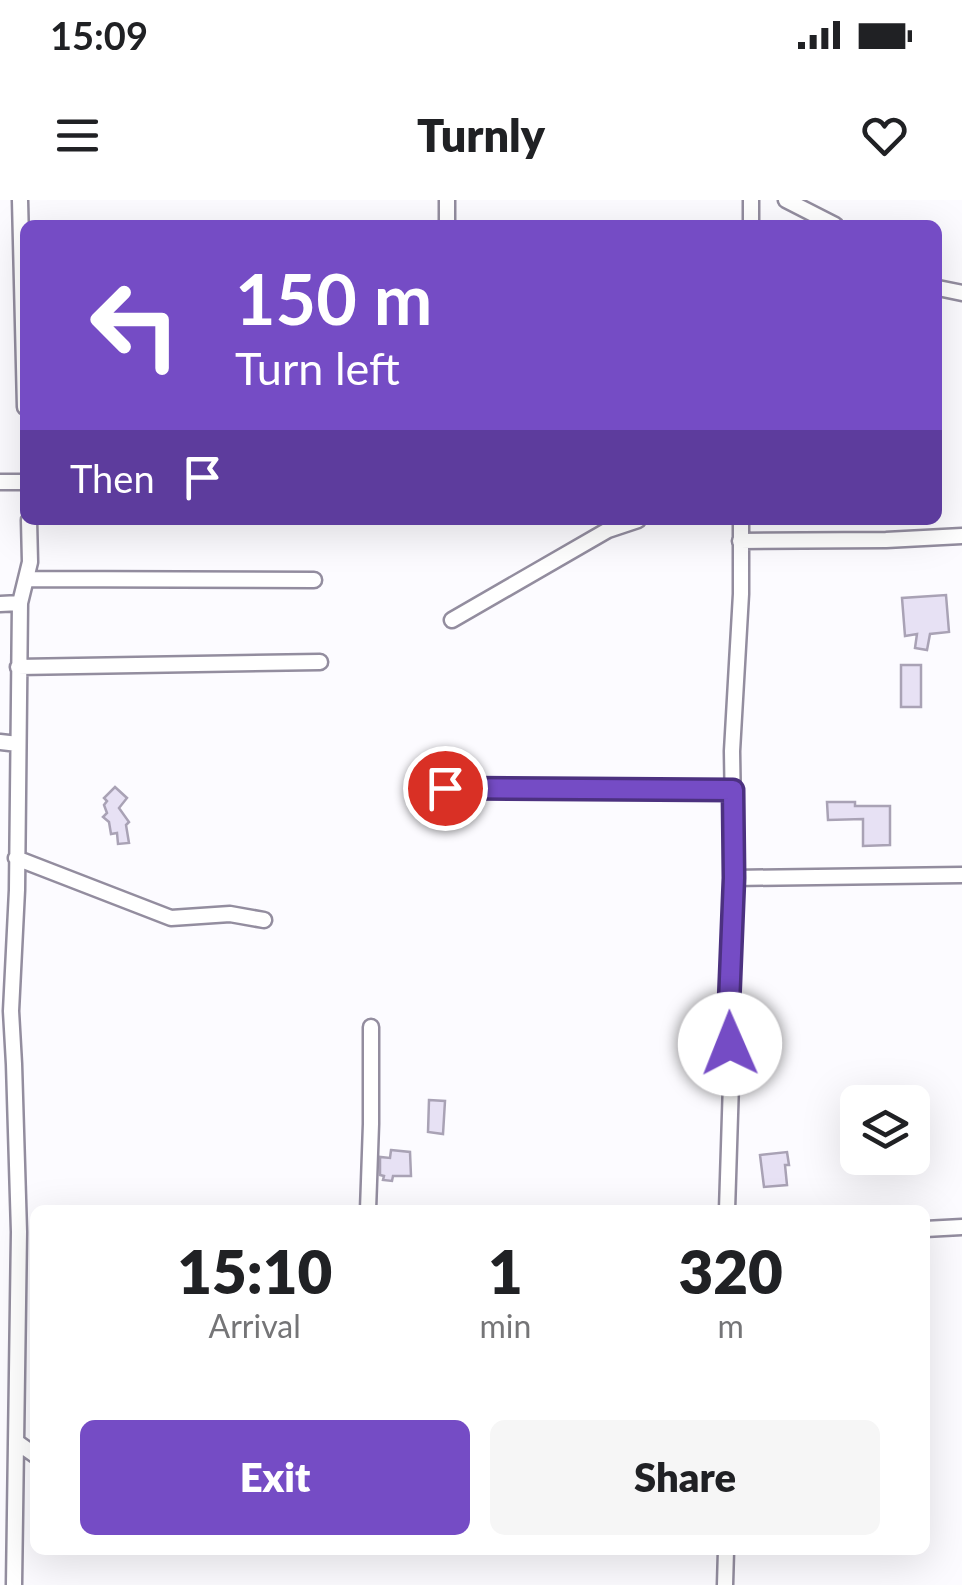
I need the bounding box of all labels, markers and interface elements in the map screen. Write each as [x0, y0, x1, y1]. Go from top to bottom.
text: 15:09 [50, 12, 148, 58]
icon: menu [50, 108, 105, 163]
text: Turnly [417, 108, 545, 162]
icon: heart [857, 108, 912, 163]
text: 150 m [235, 256, 432, 340]
icon: left [70, 260, 200, 390]
text: Turn left [235, 341, 400, 395]
icon: arrive [175, 450, 230, 505]
text: Then [70, 455, 155, 501]
pin [403, 746, 488, 831]
icon: arrive [418, 761, 473, 816]
position arrow [678, 992, 782, 1096]
map controls [840, 1085, 930, 1175]
button: layers [840, 1085, 930, 1175]
text: 15:10 [177, 1235, 332, 1307]
text: 1 [488, 1235, 523, 1307]
text: 320 [678, 1235, 783, 1307]
text: Arrival [209, 1306, 301, 1345]
text: min [479, 1306, 531, 1345]
text: m [717, 1306, 744, 1345]
button: Exit [80, 1420, 470, 1535]
button: Share [490, 1420, 880, 1535]

